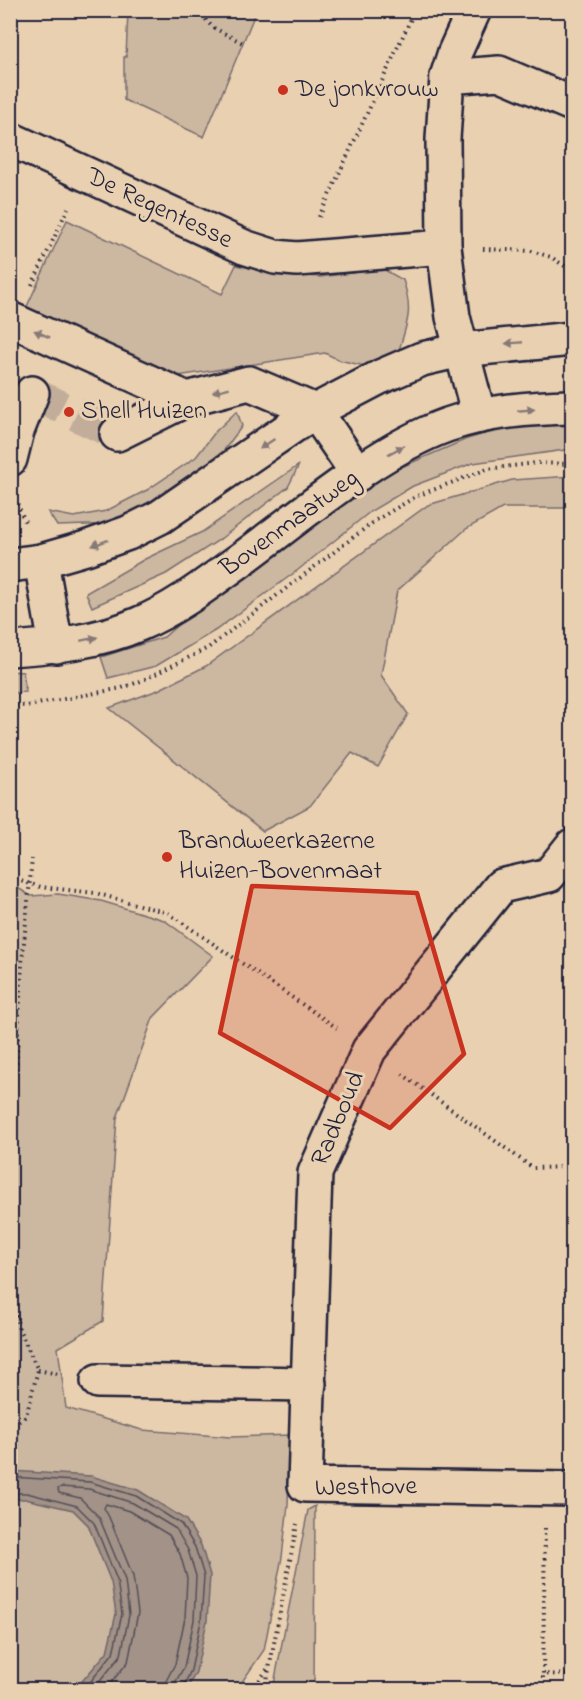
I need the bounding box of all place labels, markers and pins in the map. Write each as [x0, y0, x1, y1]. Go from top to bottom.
place label: De jonkvrouw [294, 71, 439, 109]
marker: De jonkvrouw [276, 83, 290, 97]
place label: Shell Huizen [81, 393, 207, 431]
marker: Shell Huizen [62, 405, 76, 419]
place label: Brandweerkazerne Huizen-Bovenmaat [178, 823, 382, 891]
marker: Brandweerkazerne Huizen-Bovenmaat [160, 850, 174, 864]

